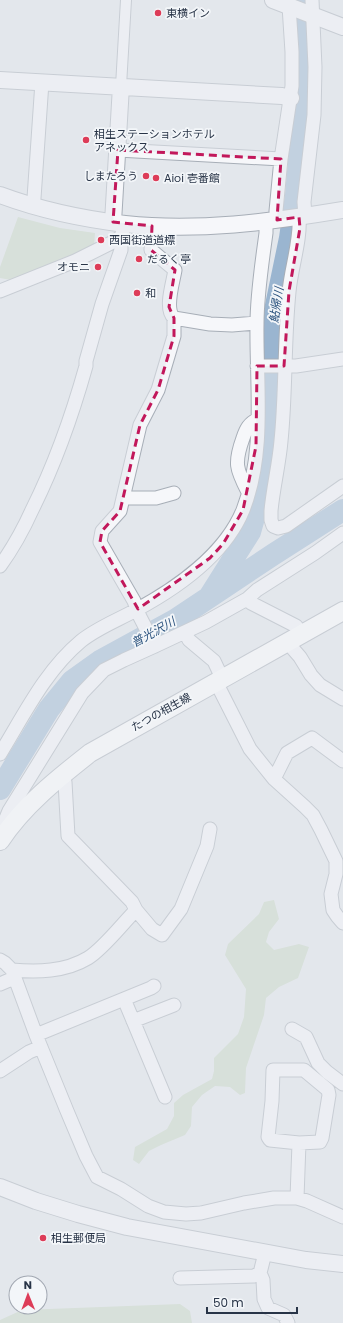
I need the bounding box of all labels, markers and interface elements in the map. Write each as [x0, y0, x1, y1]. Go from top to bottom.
place label: 東横イン [166, 5, 210, 21]
marker: 東横イン [153, 8, 163, 18]
place label: 相生ステーションホテル アネックス [94, 126, 215, 155]
marker: 相生ステーションホテル アネックス [81, 135, 91, 145]
place label: しまたろう [84, 168, 138, 184]
place label: Aioi 壱番館 [164, 170, 220, 186]
marker: しまたろう [141, 171, 151, 181]
marker: Aioi 壱番館 [151, 173, 161, 183]
place label: 西国街道道標 [109, 232, 175, 248]
marker: 西国街道道標 [96, 235, 106, 245]
place label: だるく亭 [147, 251, 191, 267]
marker: だるく亭 [134, 254, 144, 264]
place label: オモニ [57, 259, 90, 275]
marker: オモニ [93, 262, 103, 272]
water label: 鮎帰川 [265, 284, 288, 324]
place label: 和 [145, 285, 156, 301]
marker: 和 [132, 288, 142, 298]
water label: 普光沢川 [128, 612, 180, 651]
street label: たつの相生線 [128, 689, 194, 735]
place label: 相生郵便局 [51, 1230, 106, 1246]
marker: 相生郵便局 [38, 1233, 48, 1243]
north arrow [8, 1275, 48, 1315]
text: N [24, 1277, 32, 1293]
scale bar [207, 1289, 297, 1315]
text: 50 m [213, 1294, 244, 1311]

